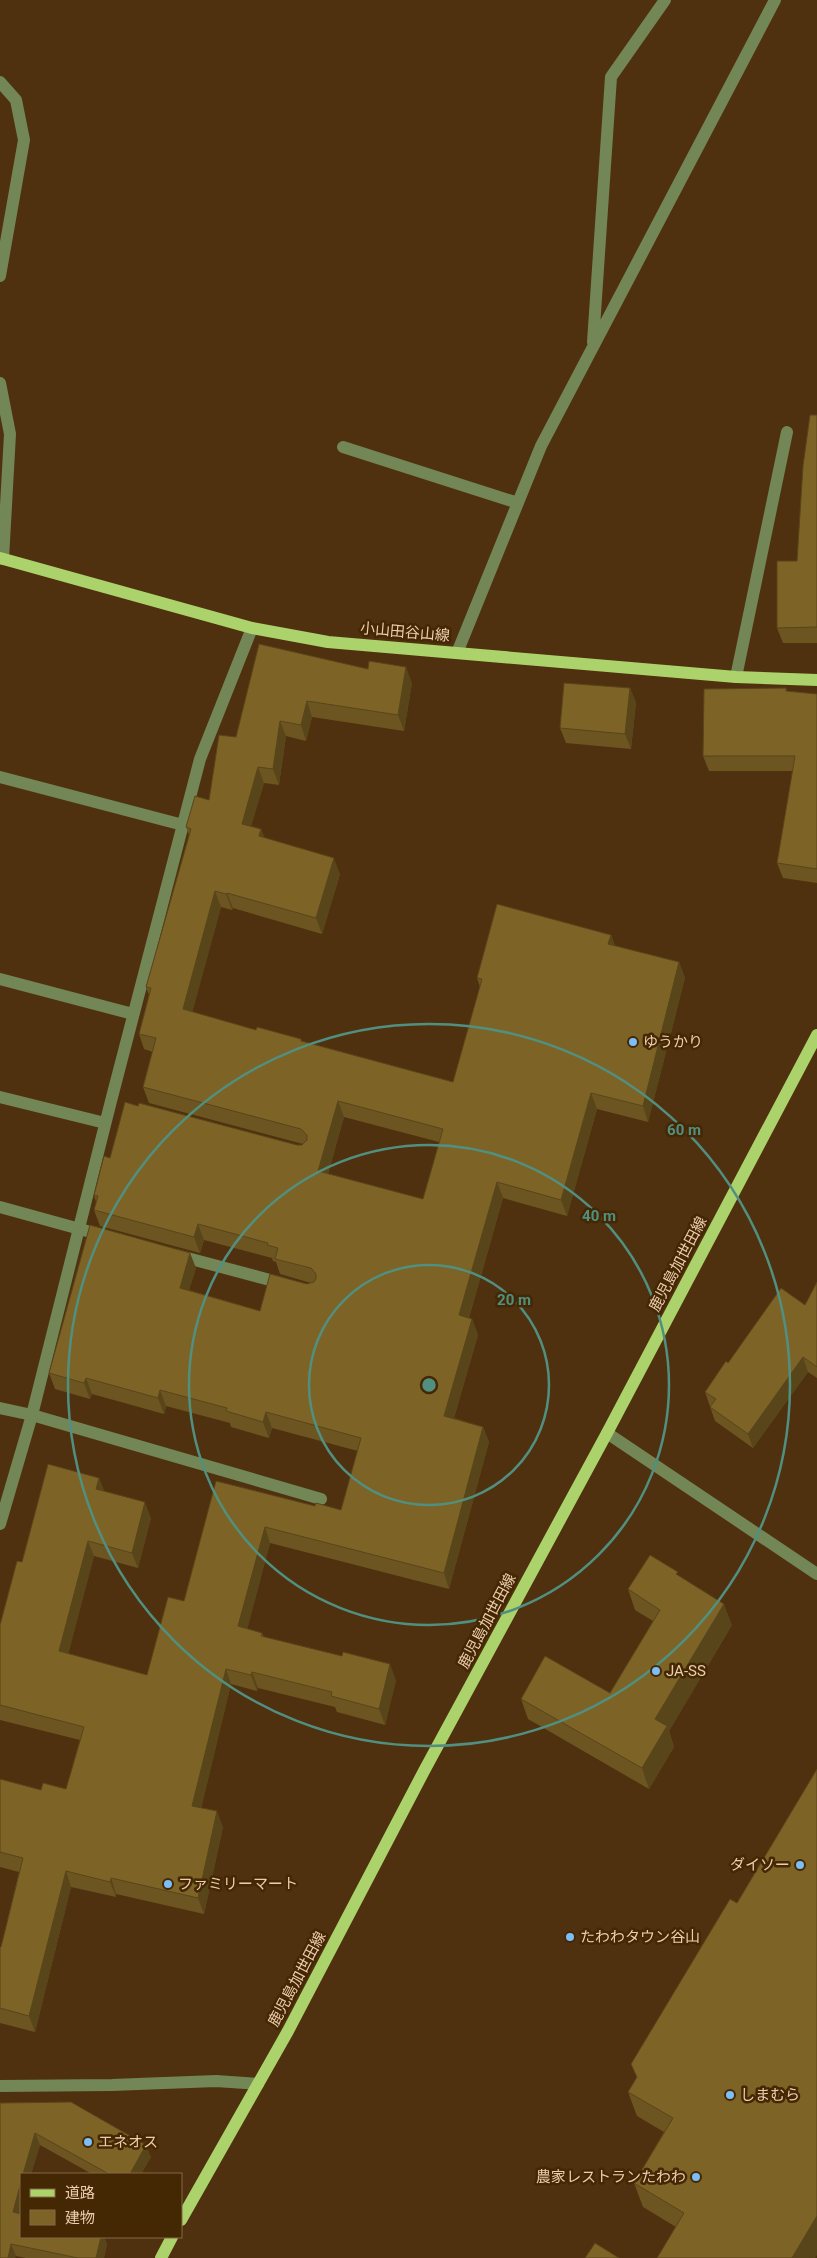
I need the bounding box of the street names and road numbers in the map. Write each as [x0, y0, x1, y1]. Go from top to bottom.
street label: 小山田谷山線 [359, 619, 451, 645]
street label: 鹿児島加世田線 [645, 1213, 711, 1315]
street label: 鹿児島加世田線 [454, 1570, 520, 1672]
street label: 鹿児島加世田線 [264, 1928, 330, 2030]

